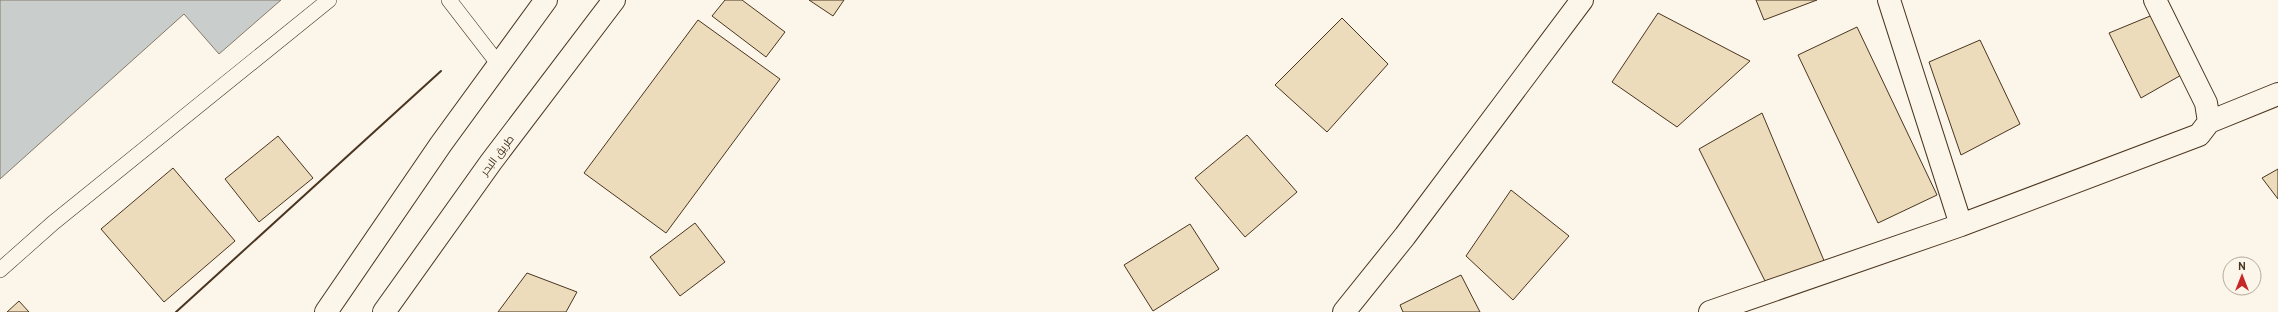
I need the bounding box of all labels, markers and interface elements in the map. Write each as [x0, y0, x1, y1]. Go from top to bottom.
street label: طريق البحر [478, 133, 517, 179]
north arrow [2222, 256, 2262, 296]
text: N [2238, 260, 2246, 274]

